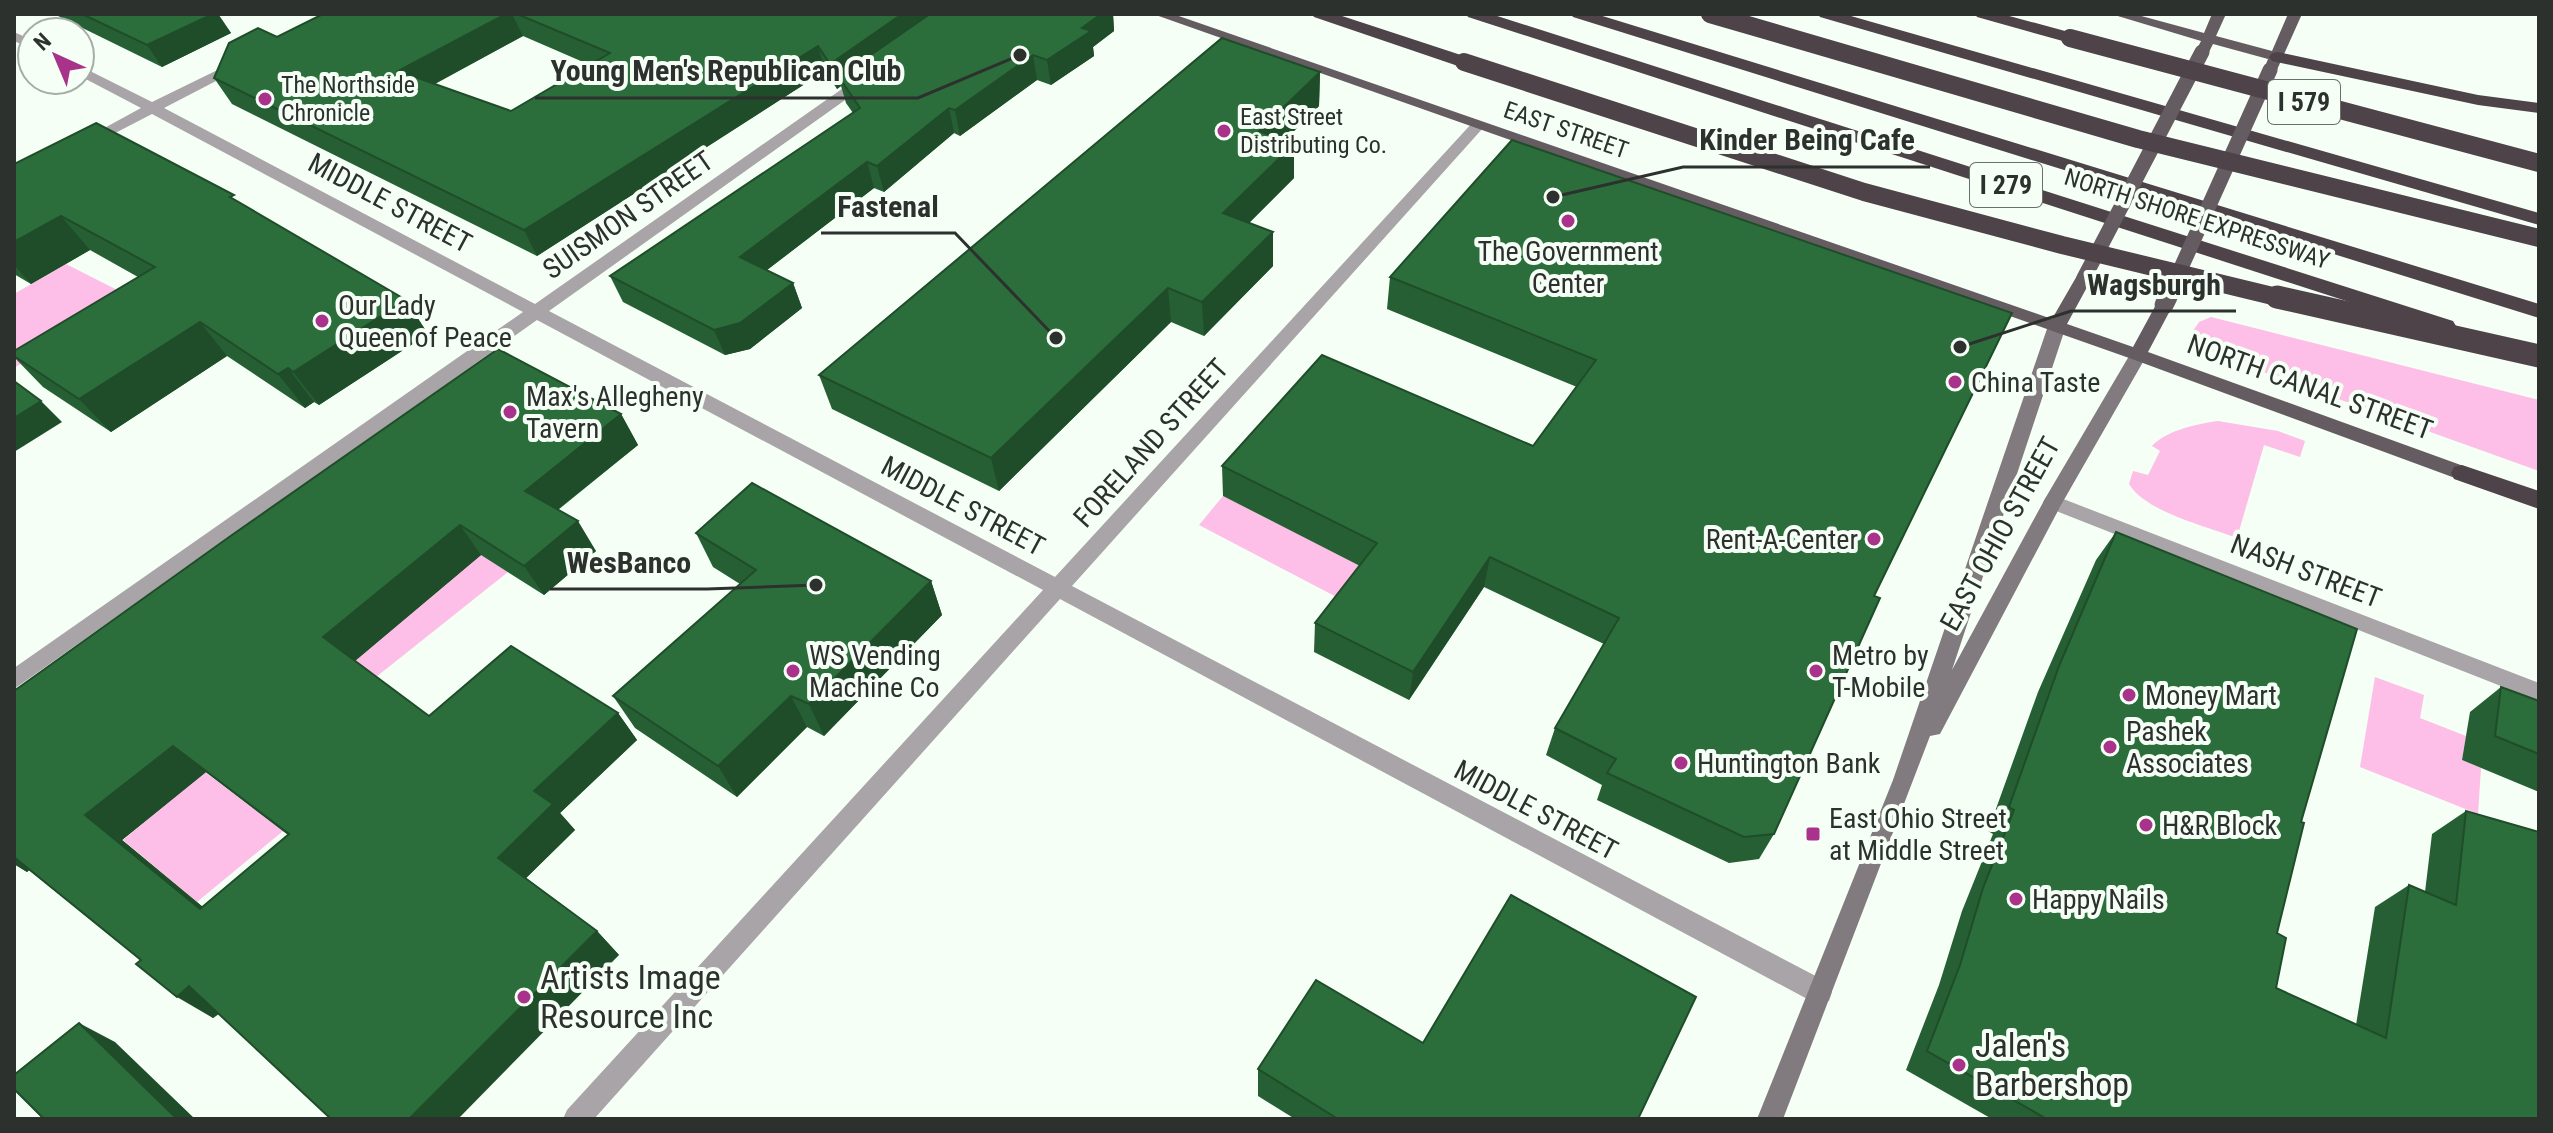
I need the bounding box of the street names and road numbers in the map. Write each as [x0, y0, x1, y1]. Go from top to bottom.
road number: I 579 [2268, 80, 2340, 124]
street label: EAST STREET [1500, 96, 1632, 164]
street label: SUISMON STREET [537, 144, 719, 286]
street label: MIDDLE STREET [303, 146, 477, 260]
road number: I 279 [1970, 163, 2042, 207]
street label: NORTH SHORE EXPRESSWAY [2061, 163, 2333, 275]
street label: NORTH CANAL STREET [2183, 327, 2437, 447]
street label: FORELAND STREET [1067, 352, 1235, 534]
street label: EAST OHIO STREET [1933, 431, 2067, 637]
street label: MIDDLE STREET [876, 449, 1050, 563]
street label: NASH STREET [2226, 527, 2386, 615]
street label: MIDDLE STREET [1449, 753, 1623, 867]

